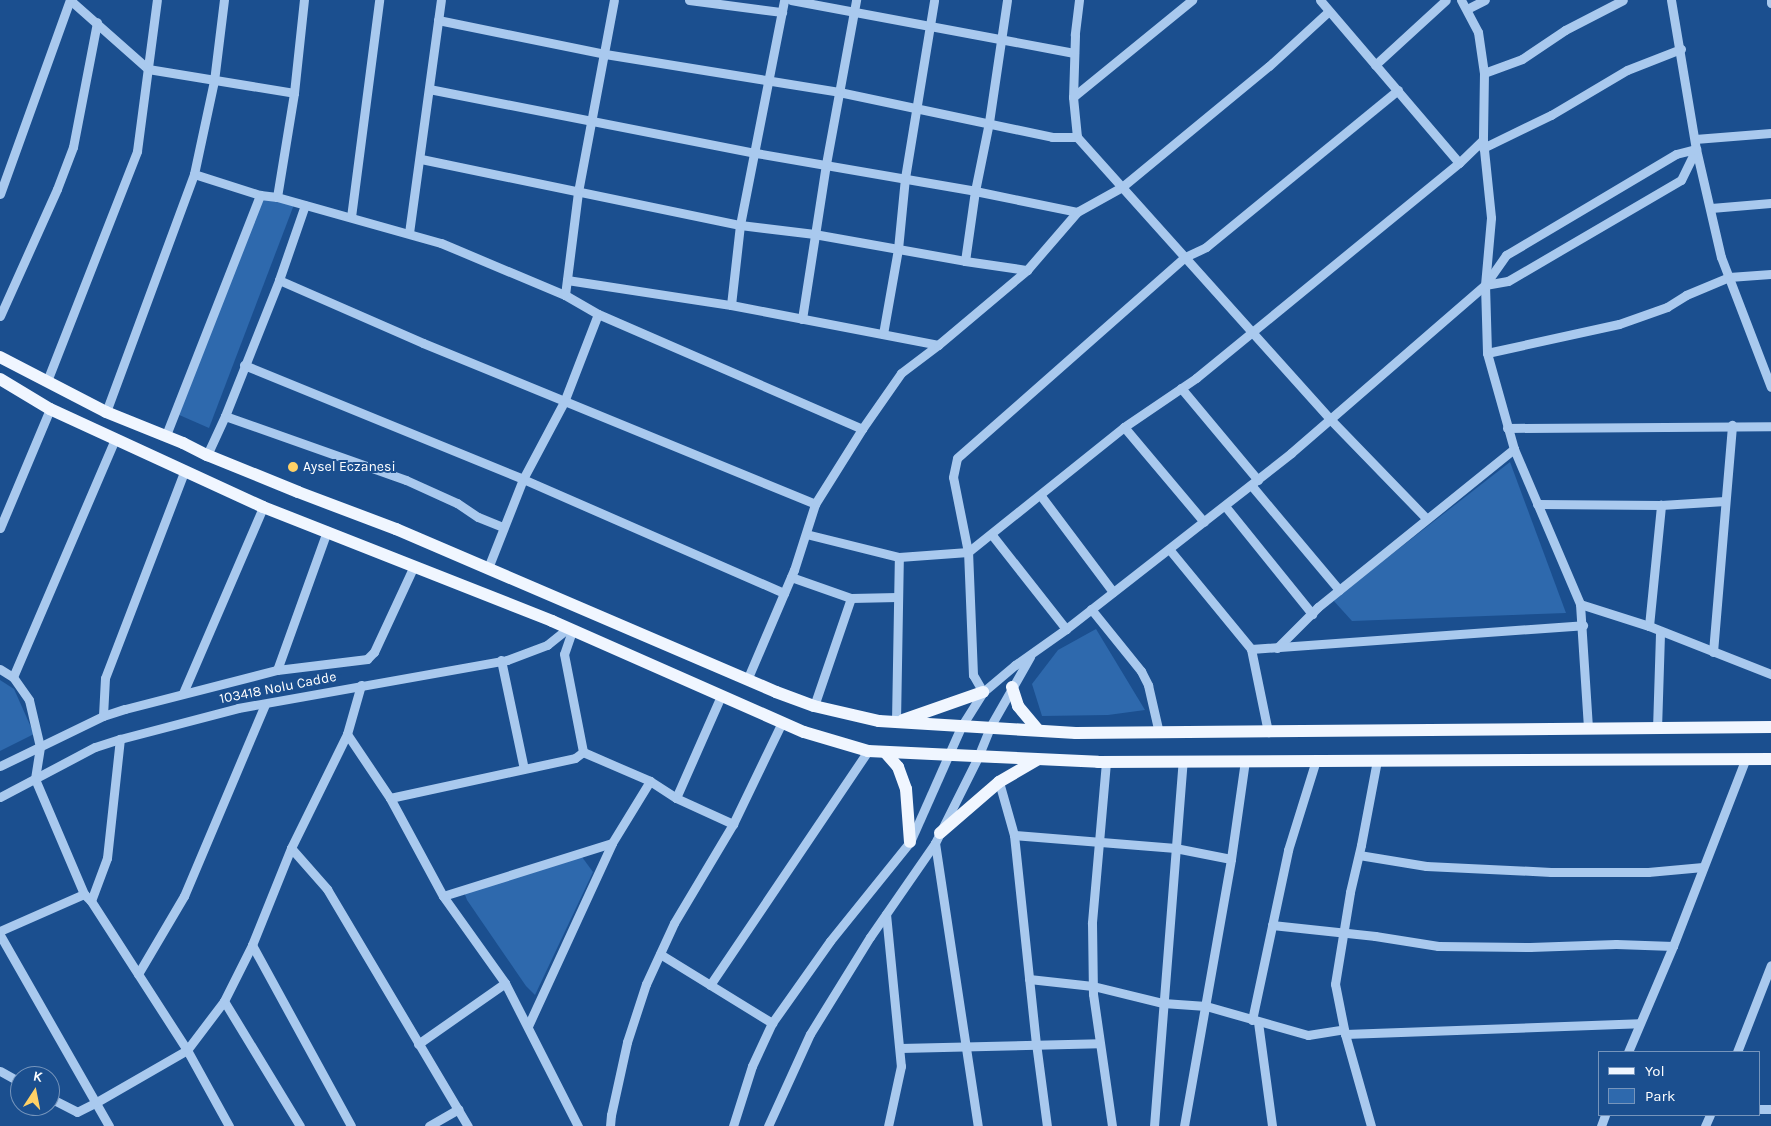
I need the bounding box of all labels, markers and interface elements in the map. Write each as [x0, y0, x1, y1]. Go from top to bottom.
place label: Aysel Eczanesi [303, 459, 396, 475]
marker: Aysel Eczanesi [287, 461, 299, 473]
street label: 103418 Nolu Cadde [218, 668, 338, 708]
legend [1598, 1051, 1761, 1116]
text: Yol [1645, 1062, 1665, 1080]
north arrow [10, 1066, 60, 1116]
text: K [32, 1068, 44, 1086]
text: Park [1645, 1087, 1675, 1105]

